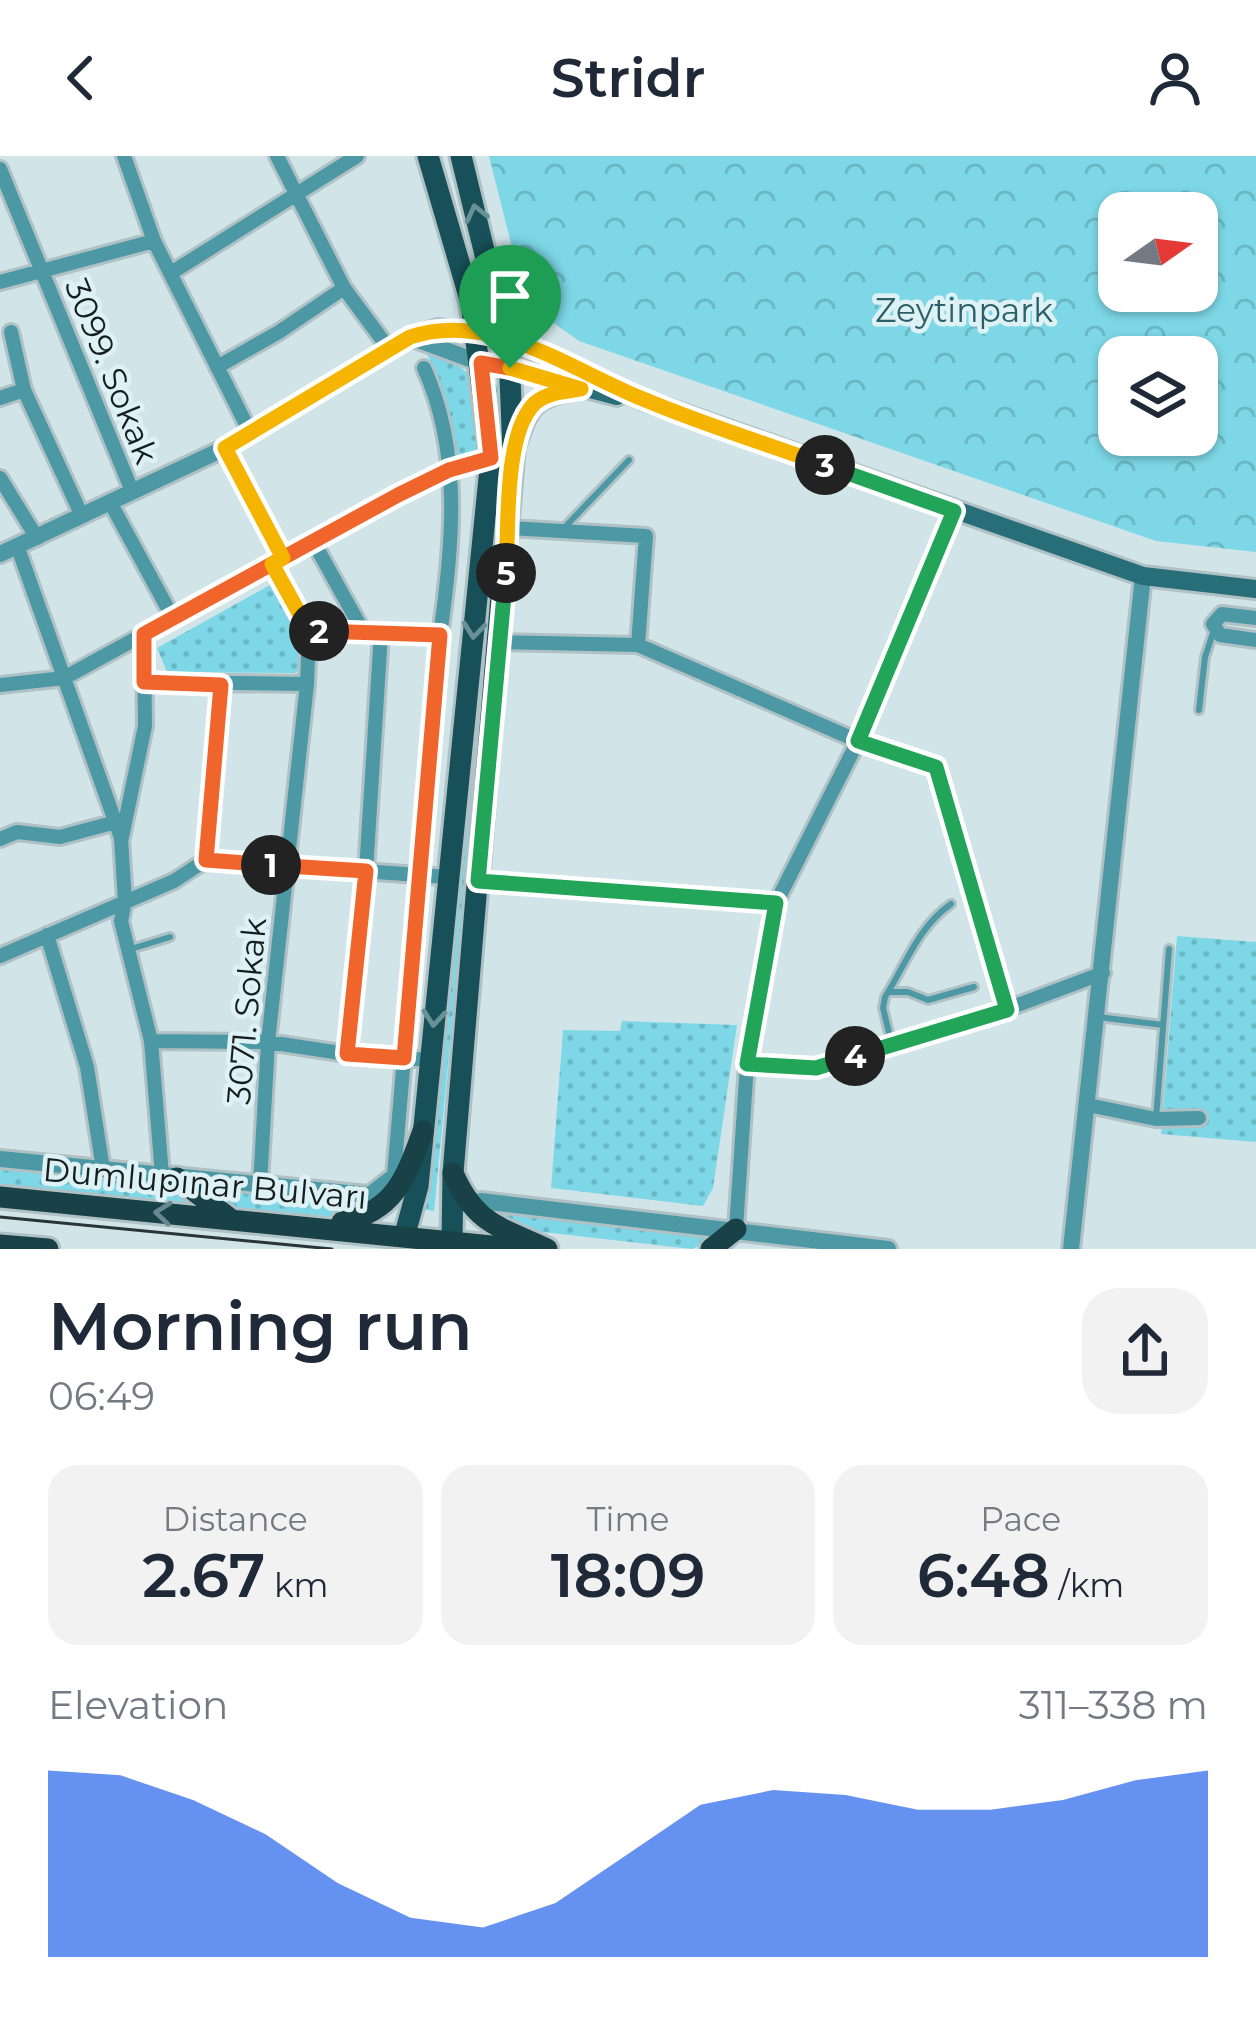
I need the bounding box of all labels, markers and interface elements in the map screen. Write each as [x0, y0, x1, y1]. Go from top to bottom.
icon: back [48, 45, 114, 111]
text: Stridr [551, 45, 705, 111]
icon: person [1142, 45, 1208, 111]
north arrow [1098, 192, 1218, 312]
map controls [1098, 192, 1218, 456]
one-way arrow [465, 204, 490, 224]
pin [459, 245, 561, 368]
icon: arrive [477, 263, 543, 329]
street label: 3099. Sokak [57, 273, 167, 469]
park label: Zeytinpark [875, 290, 1053, 330]
button: layers [1098, 336, 1218, 456]
pin: 3 [795, 435, 855, 495]
text: 3 [815, 445, 835, 485]
pin: 5 [476, 543, 536, 603]
text: 5 [496, 553, 516, 593]
pin: 2 [289, 601, 349, 661]
text: 2 [309, 611, 329, 651]
one-way arrow [462, 621, 487, 640]
pin: 1 [241, 835, 301, 895]
text: 1 [265, 845, 277, 885]
street label: 3071. Sokak [218, 916, 274, 1106]
one-way arrow [422, 1008, 447, 1027]
pin: 4 [825, 1026, 885, 1086]
text: 4 [844, 1036, 866, 1076]
street label: Dumlupınar Bulvarı [41, 1149, 369, 1217]
one-way arrow [153, 1201, 172, 1226]
text: Morning run [48, 1286, 472, 1367]
button: share [1082, 1288, 1208, 1414]
text: 06:49 [48, 1372, 155, 1420]
text: Distance [163, 1499, 308, 1539]
text: Time [587, 1499, 669, 1539]
text: Pace [980, 1499, 1061, 1539]
text: 2.67 [142, 1539, 265, 1612]
text: 18:09 [551, 1539, 705, 1612]
text: 6:48 [917, 1539, 1050, 1612]
text: km [265, 1565, 329, 1605]
text: /km [1050, 1565, 1124, 1605]
text: Elevation [48, 1681, 228, 1729]
text: 311–338 m [1019, 1681, 1208, 1729]

